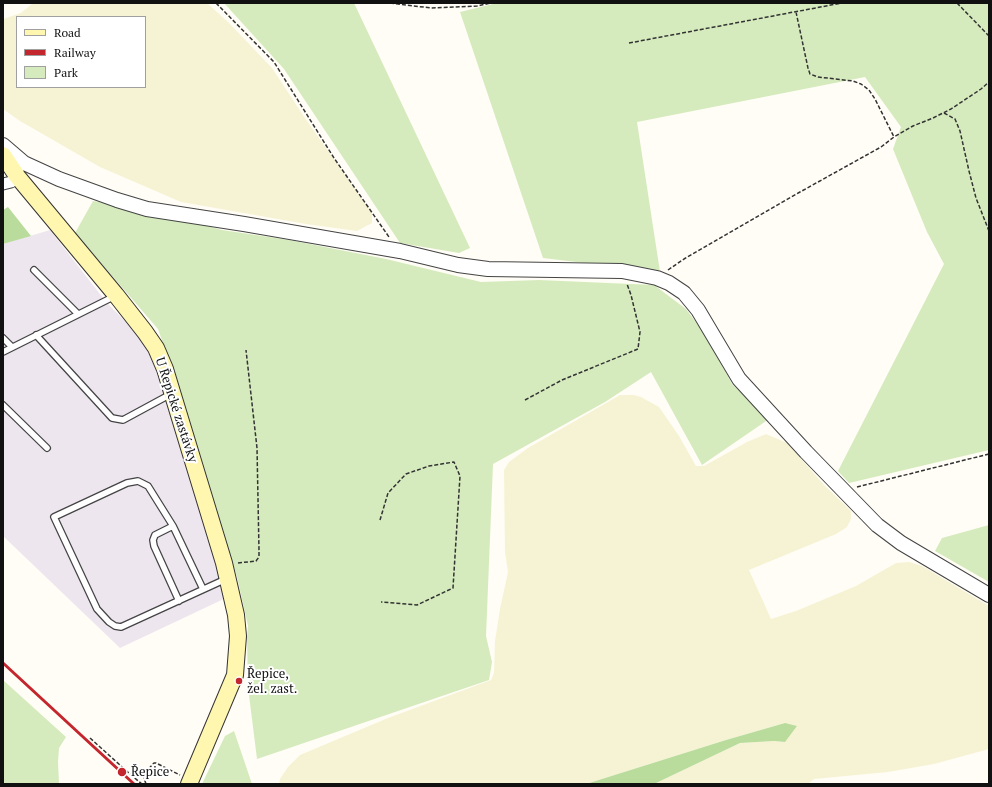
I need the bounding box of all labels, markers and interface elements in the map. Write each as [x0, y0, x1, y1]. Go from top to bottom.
legend [16, 16, 146, 88]
text: Road [54, 25, 81, 40]
text: Railway [54, 45, 96, 60]
text: Park [54, 65, 78, 80]
street label: U Řepické zastávky [152, 355, 200, 465]
place label: Řepice, žel. zast. [247, 666, 297, 697]
marker: Řepice, žel. zast. [234, 676, 244, 686]
place label: Řepice [131, 764, 169, 780]
marker: Řepice [116, 766, 128, 778]

